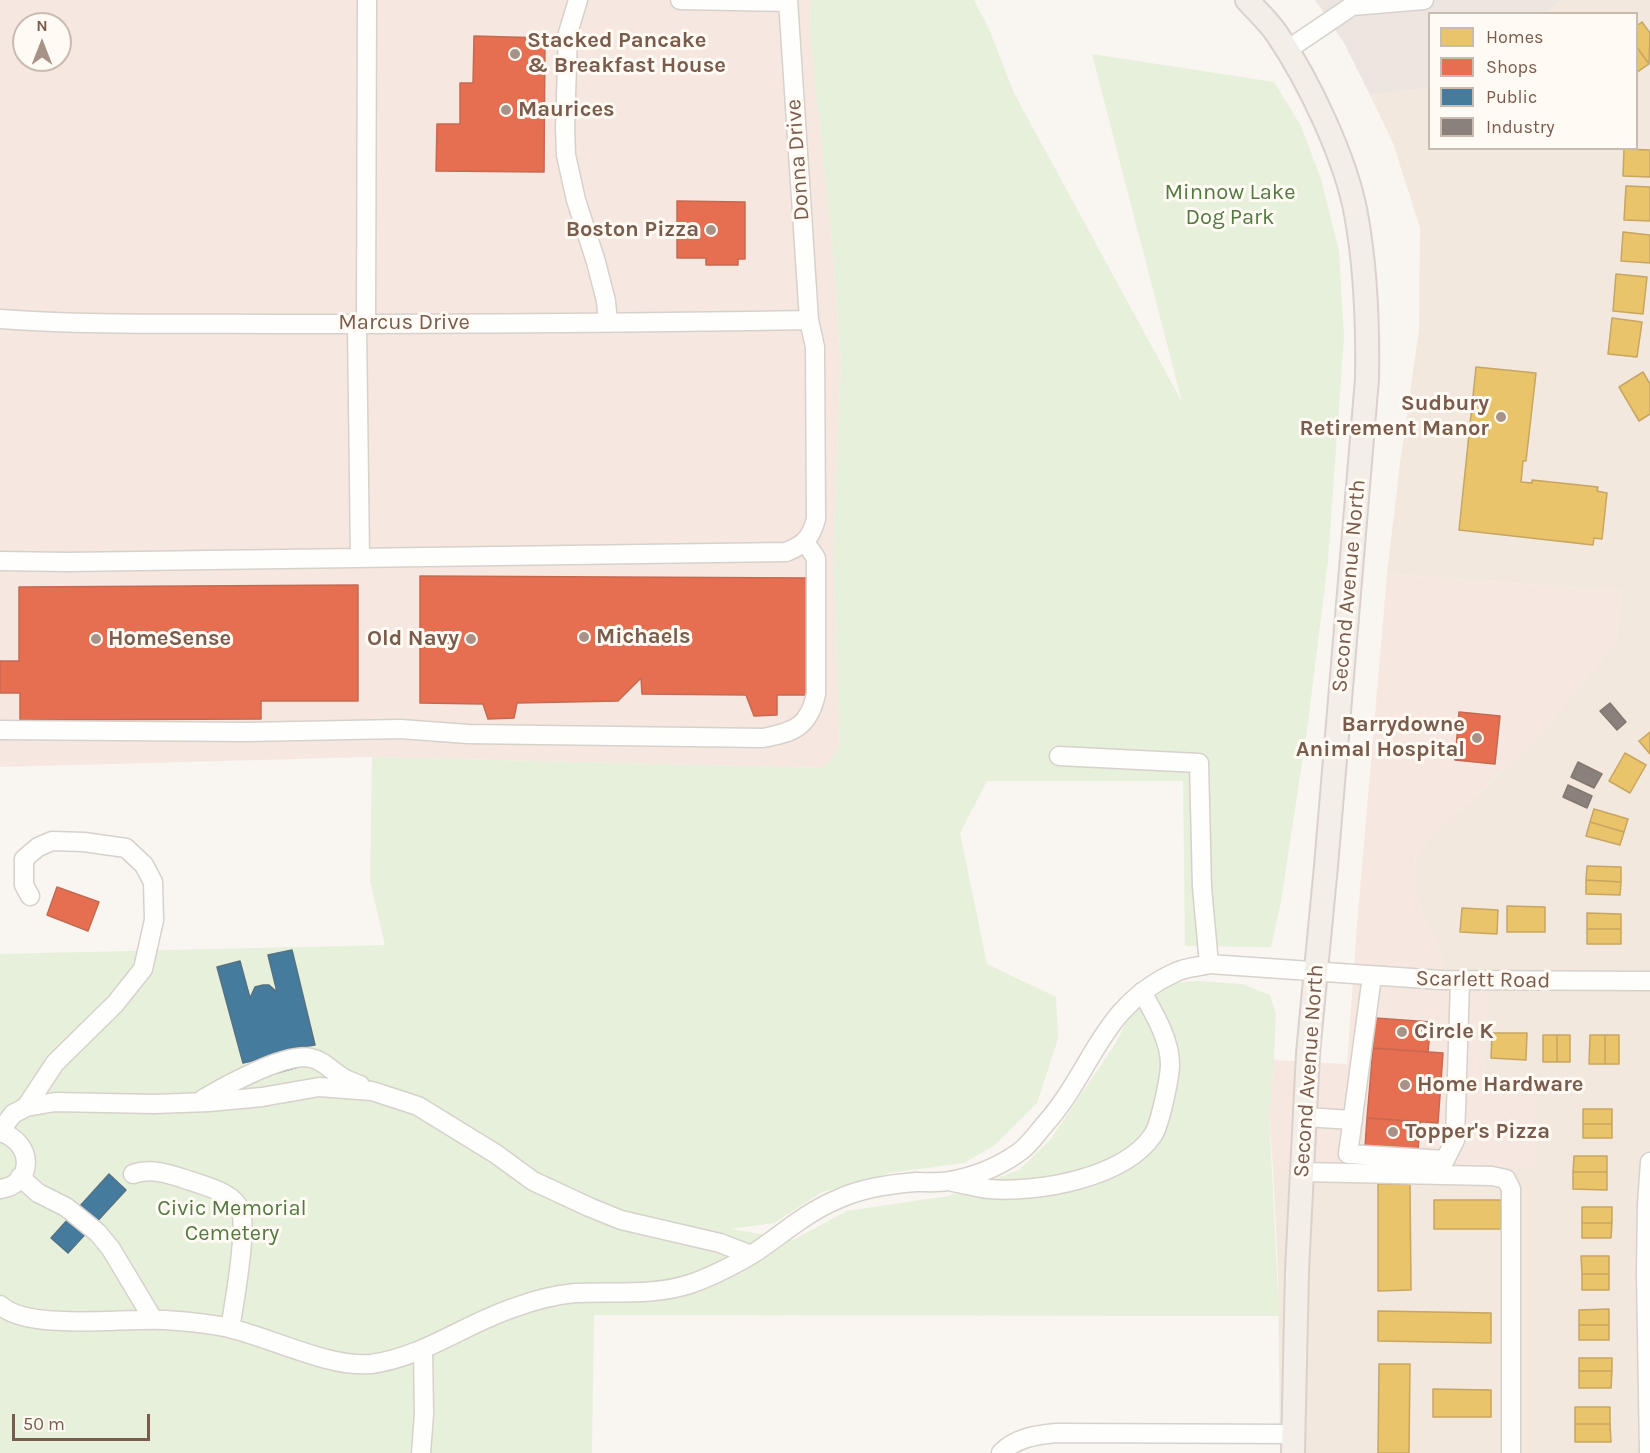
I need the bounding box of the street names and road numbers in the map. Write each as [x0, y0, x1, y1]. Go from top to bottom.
street label: Donna Drive [781, 98, 815, 222]
street label: Marcus Drive [338, 310, 470, 336]
street label: Second Avenue North [1327, 478, 1371, 694]
street label: Second Avenue North [1288, 963, 1330, 1179]
street label: Scarlett Road [1415, 966, 1551, 994]

